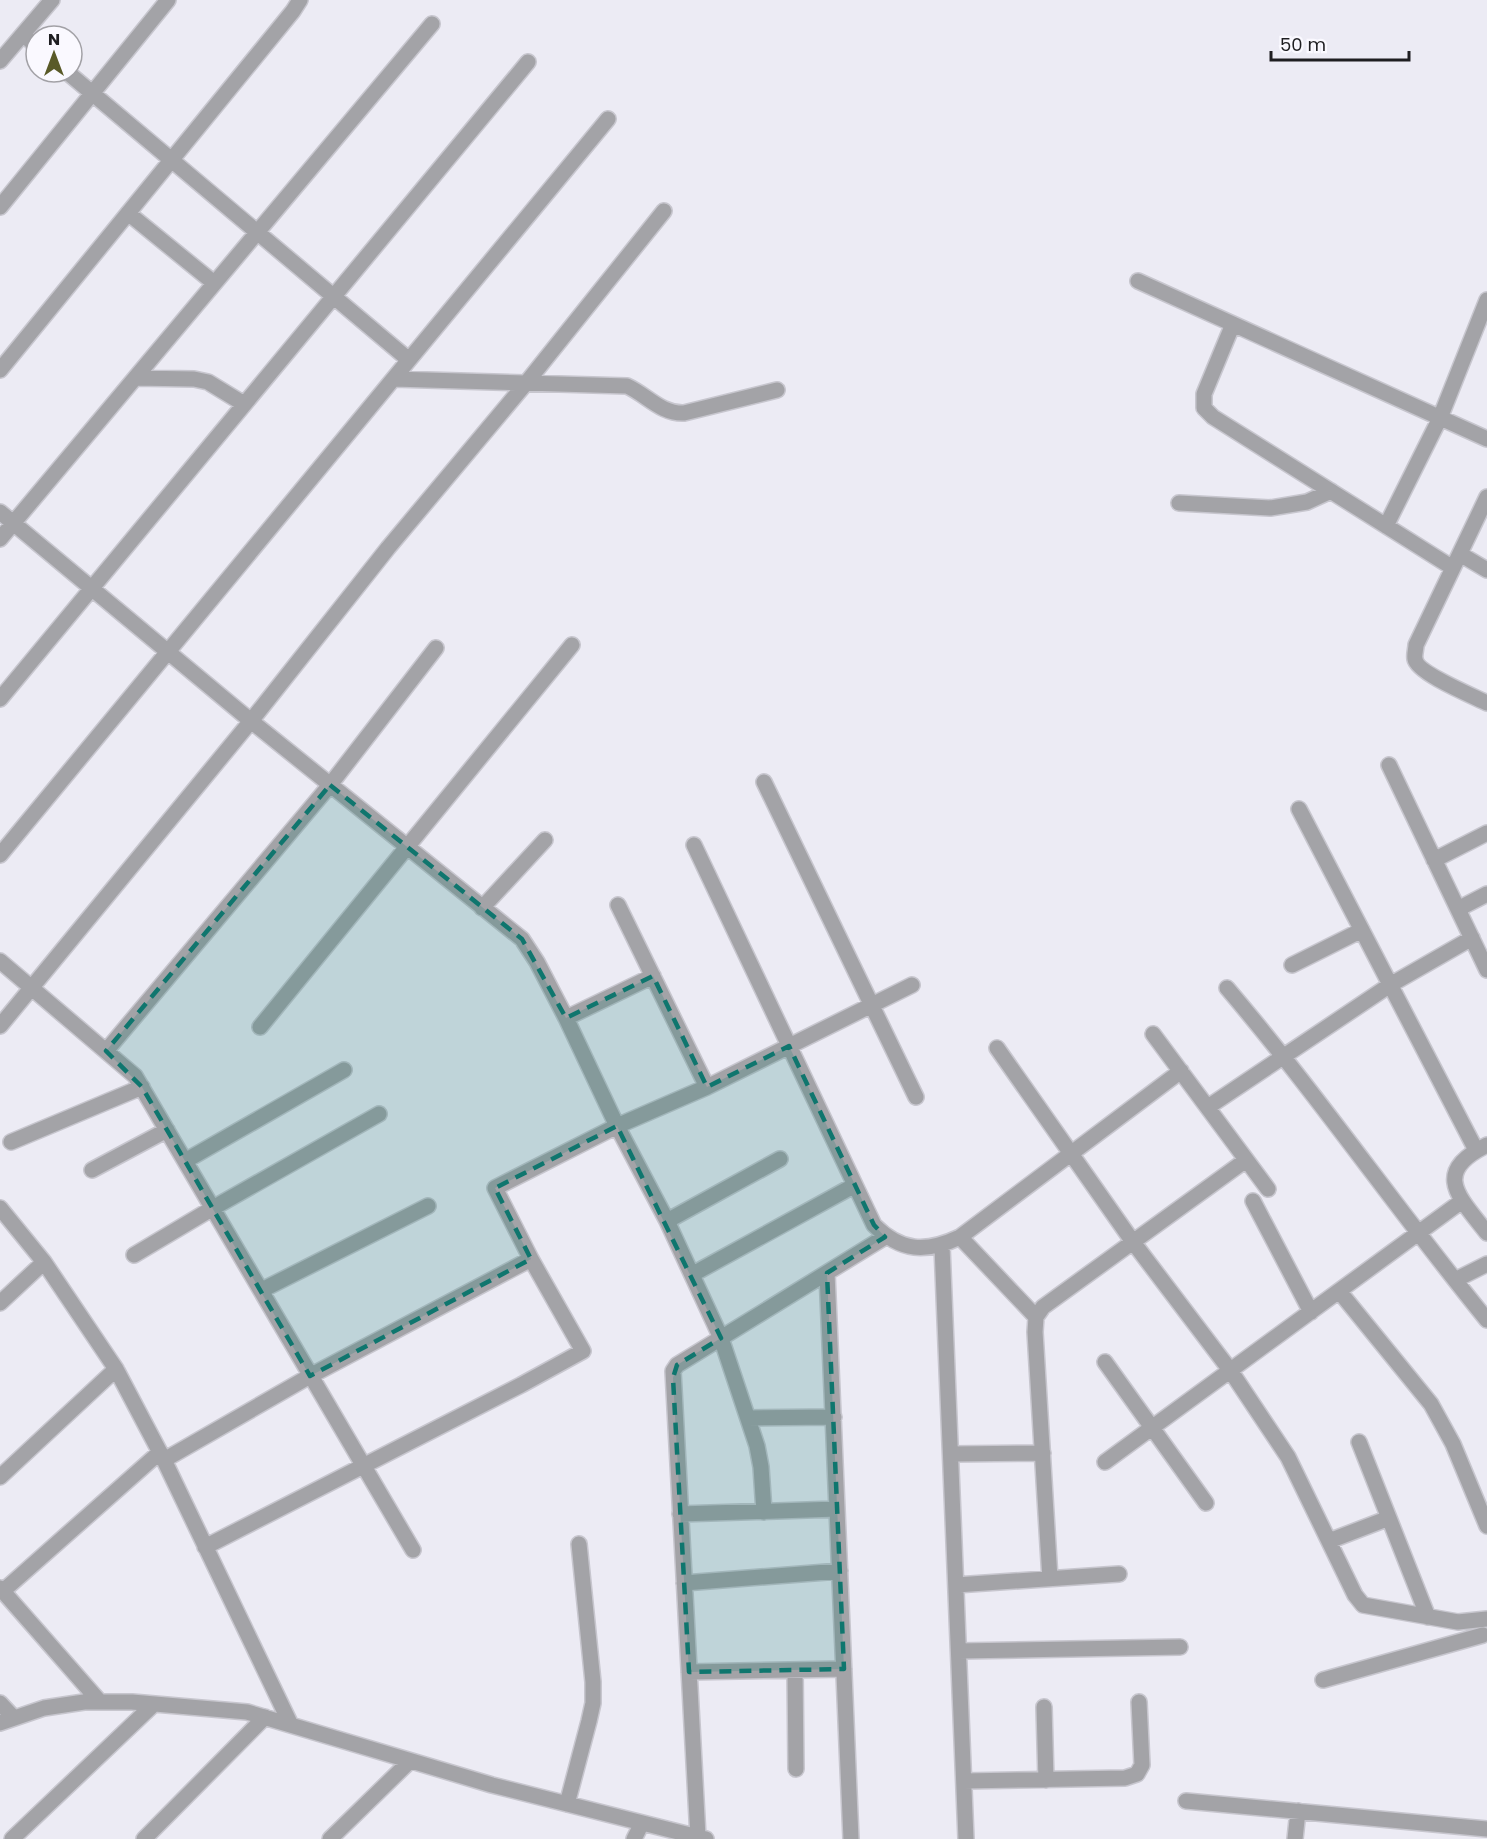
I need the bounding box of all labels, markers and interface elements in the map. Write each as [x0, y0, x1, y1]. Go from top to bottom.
north arrow [24, 24, 84, 84]
scale bar [1271, 24, 1409, 62]
text: N [48, 28, 60, 51]
text: 50 m [1280, 32, 1326, 57]

